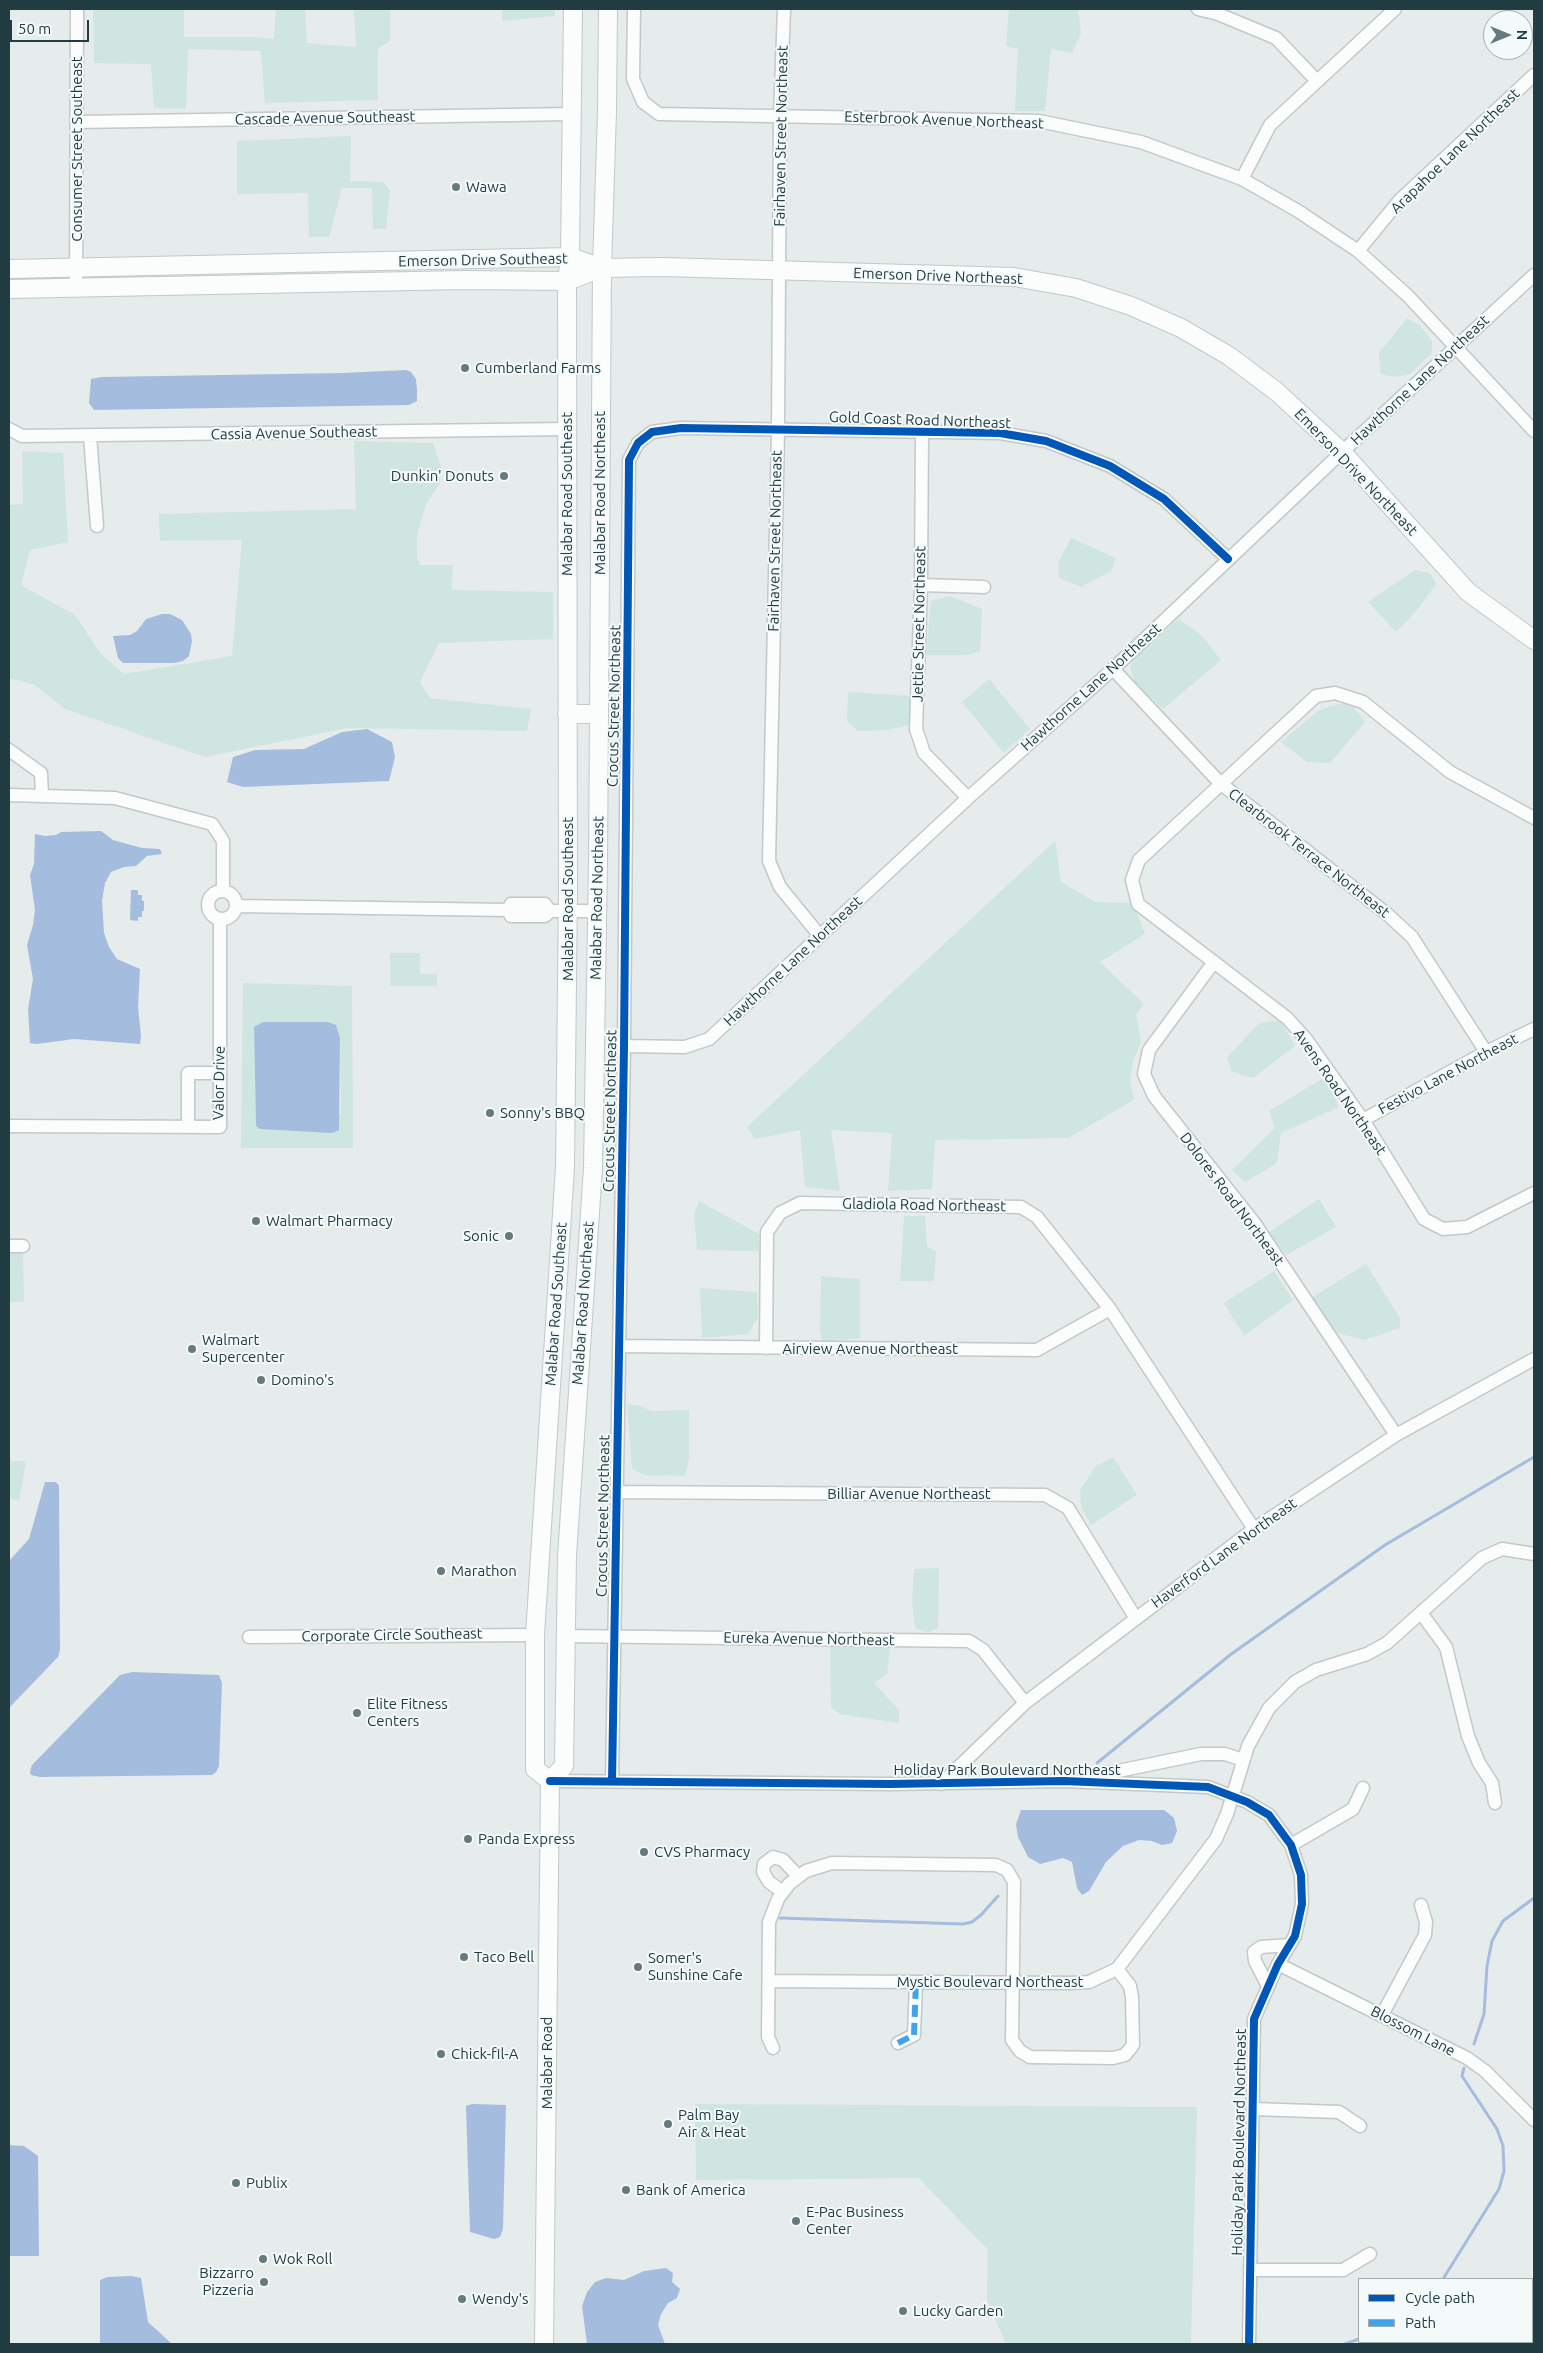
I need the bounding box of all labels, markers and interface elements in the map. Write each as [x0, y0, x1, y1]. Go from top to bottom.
scale bar [12, 10, 91, 42]
north arrow [1483, 10, 1533, 60]
text: 50 m [18, 20, 51, 37]
text: N [1514, 30, 1530, 40]
street label: Fairhaven Street Northeast [770, 45, 792, 227]
street label: Consumer Street Southeast [68, 56, 86, 242]
street label: Arapahoe Lane Northeast [1387, 85, 1523, 217]
street label: Cascade Avenue Southeast [235, 107, 415, 129]
street label: Esterbrook Avenue Northeast [844, 108, 1044, 132]
place label: Wawa [466, 178, 507, 196]
marker: Wawa [450, 181, 462, 193]
street label: Emerson Drive Southeast [398, 250, 568, 270]
street label: Emerson Drive Northeast [853, 264, 1023, 288]
street label: Hawthorne Lane Northeast [1347, 311, 1493, 449]
place label: Cumberland Farms [475, 359, 601, 377]
marker: Cumberland Farms [459, 362, 471, 374]
street label: Emerson Drive Northeast [1291, 405, 1421, 539]
street label: Gold Coast Road Northeast [829, 408, 1011, 432]
street label: Malabar Road Northeast [591, 411, 609, 575]
street label: Malabar Road Southeast [558, 412, 576, 576]
street label: Cassia Avenue Southeast [210, 423, 378, 443]
street label: Fairhaven Street Northeast [764, 450, 786, 632]
place label: Dunkin' Donuts [391, 467, 494, 485]
marker: Dunkin' Donuts [498, 470, 510, 482]
street label: Jettie Street Northeast [909, 546, 929, 702]
street label: Hawthorne Lane Northeast [1017, 619, 1165, 755]
street label: Crocus Street Northeast [604, 625, 624, 787]
street label: Clearbrook Terrace Northeast [1225, 785, 1393, 921]
street label: Malabar Road Northeast [587, 816, 607, 980]
street label: Malabar Road Southeast [559, 817, 577, 981]
street label: Hawthorne Lane Northeast [720, 892, 866, 1030]
street label: Avens Road Northeast [1290, 1026, 1390, 1158]
street label: Crocus Street Northeast [600, 1030, 620, 1192]
street label: Festivo Lane Northeast [1375, 1030, 1521, 1118]
street label: Valor Drive [209, 1046, 229, 1120]
place label: Sonny's BBQ [500, 1104, 585, 1122]
marker: Sonny's BBQ [484, 1107, 496, 1119]
street label: Dolores Road Northeast [1176, 1129, 1288, 1269]
street label: Gladiola Road Northeast [842, 1195, 1006, 1215]
place label: Walmart Pharmacy [266, 1212, 393, 1230]
marker: Walmart Pharmacy [250, 1215, 262, 1227]
street label: Malabar Road Northeast [568, 1221, 598, 1385]
street label: Malabar Road Southeast [541, 1222, 571, 1386]
place label: Sonic [463, 1227, 499, 1245]
marker: Sonic [503, 1230, 515, 1242]
place label: Walmart Supercenter [202, 1331, 285, 1366]
street label: Airview Avenue Northeast [782, 1340, 958, 1358]
marker: Walmart Supercenter [186, 1343, 198, 1355]
place label: Domino's [271, 1371, 334, 1389]
marker: Domino's [255, 1374, 267, 1386]
street label: Crocus Street Northeast [593, 1435, 613, 1597]
street label: Billiar Avenue Northeast [827, 1485, 991, 1503]
street label: Haverford Lane Northeast [1148, 1494, 1300, 1612]
place label: Marathon [451, 1562, 517, 1580]
marker: Marathon [435, 1565, 447, 1577]
street label: Corporate Circle Southeast [301, 1624, 483, 1646]
street label: Eureka Avenue Northeast [723, 1629, 895, 1649]
place label: Elite Fitness Centers [367, 1695, 448, 1730]
marker: Elite Fitness Centers [351, 1707, 363, 1719]
street label: Holiday Park Boulevard Northeast [893, 1761, 1121, 1779]
place label: Panda Express [478, 1830, 575, 1848]
marker: Panda Express [462, 1833, 474, 1845]
place label: CVS Pharmacy [654, 1843, 750, 1861]
marker: CVS Pharmacy [638, 1846, 650, 1858]
place label: Taco Bell [474, 1948, 534, 1966]
place label: Somer's Sunshine Cafe [648, 1949, 743, 1984]
marker: Taco Bell [458, 1951, 470, 1963]
marker: Somer's Sunshine Cafe [632, 1961, 644, 1973]
street label: Mystic Boulevard Northeast [897, 1973, 1083, 1991]
street label: Blossom Lane [1368, 2002, 1458, 2060]
street label: Malabar Road [538, 2017, 556, 2109]
street label: Holiday Park Boulevard Northeast [1228, 2028, 1250, 2256]
place label: Chick-fil-A [451, 2045, 518, 2063]
marker: Chick-fil-A [435, 2048, 447, 2060]
place label: Palm Bay Air & Heat [678, 2106, 746, 2141]
marker: Palm Bay Air & Heat [662, 2118, 674, 2130]
place label: Publix [246, 2174, 287, 2192]
marker: Publix [230, 2177, 242, 2189]
place label: Bank of America [636, 2181, 746, 2199]
marker: Bank of America [620, 2184, 632, 2196]
place label: E-Pac Business Center [806, 2203, 904, 2238]
marker: E-Pac Business Center [790, 2215, 802, 2227]
place label: Wok Roll [273, 2250, 332, 2268]
marker: Wok Roll [257, 2253, 269, 2265]
place label: Bizzarro Pizzeria [199, 2264, 254, 2299]
marker: Bizzarro Pizzeria [258, 2276, 270, 2288]
legend [1358, 2278, 1533, 2343]
text: Cycle path [1405, 2289, 1475, 2306]
place label: Wendy's [472, 2290, 529, 2308]
marker: Wendy's [456, 2293, 468, 2305]
place label: Lucky Garden [913, 2302, 1003, 2320]
marker: Lucky Garden [897, 2305, 909, 2317]
text: Path [1405, 2314, 1436, 2331]

